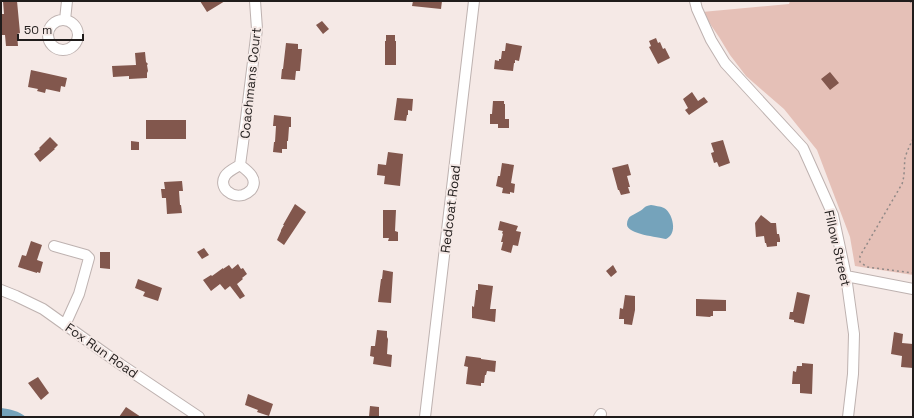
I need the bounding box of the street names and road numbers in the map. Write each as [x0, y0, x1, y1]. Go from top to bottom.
street label: Coachmans Court [236, 27, 265, 139]
street label: Redcoat Road [437, 164, 464, 254]
street label: Fillow Street [820, 208, 855, 288]
street label: Fox Run Road [62, 319, 141, 382]

